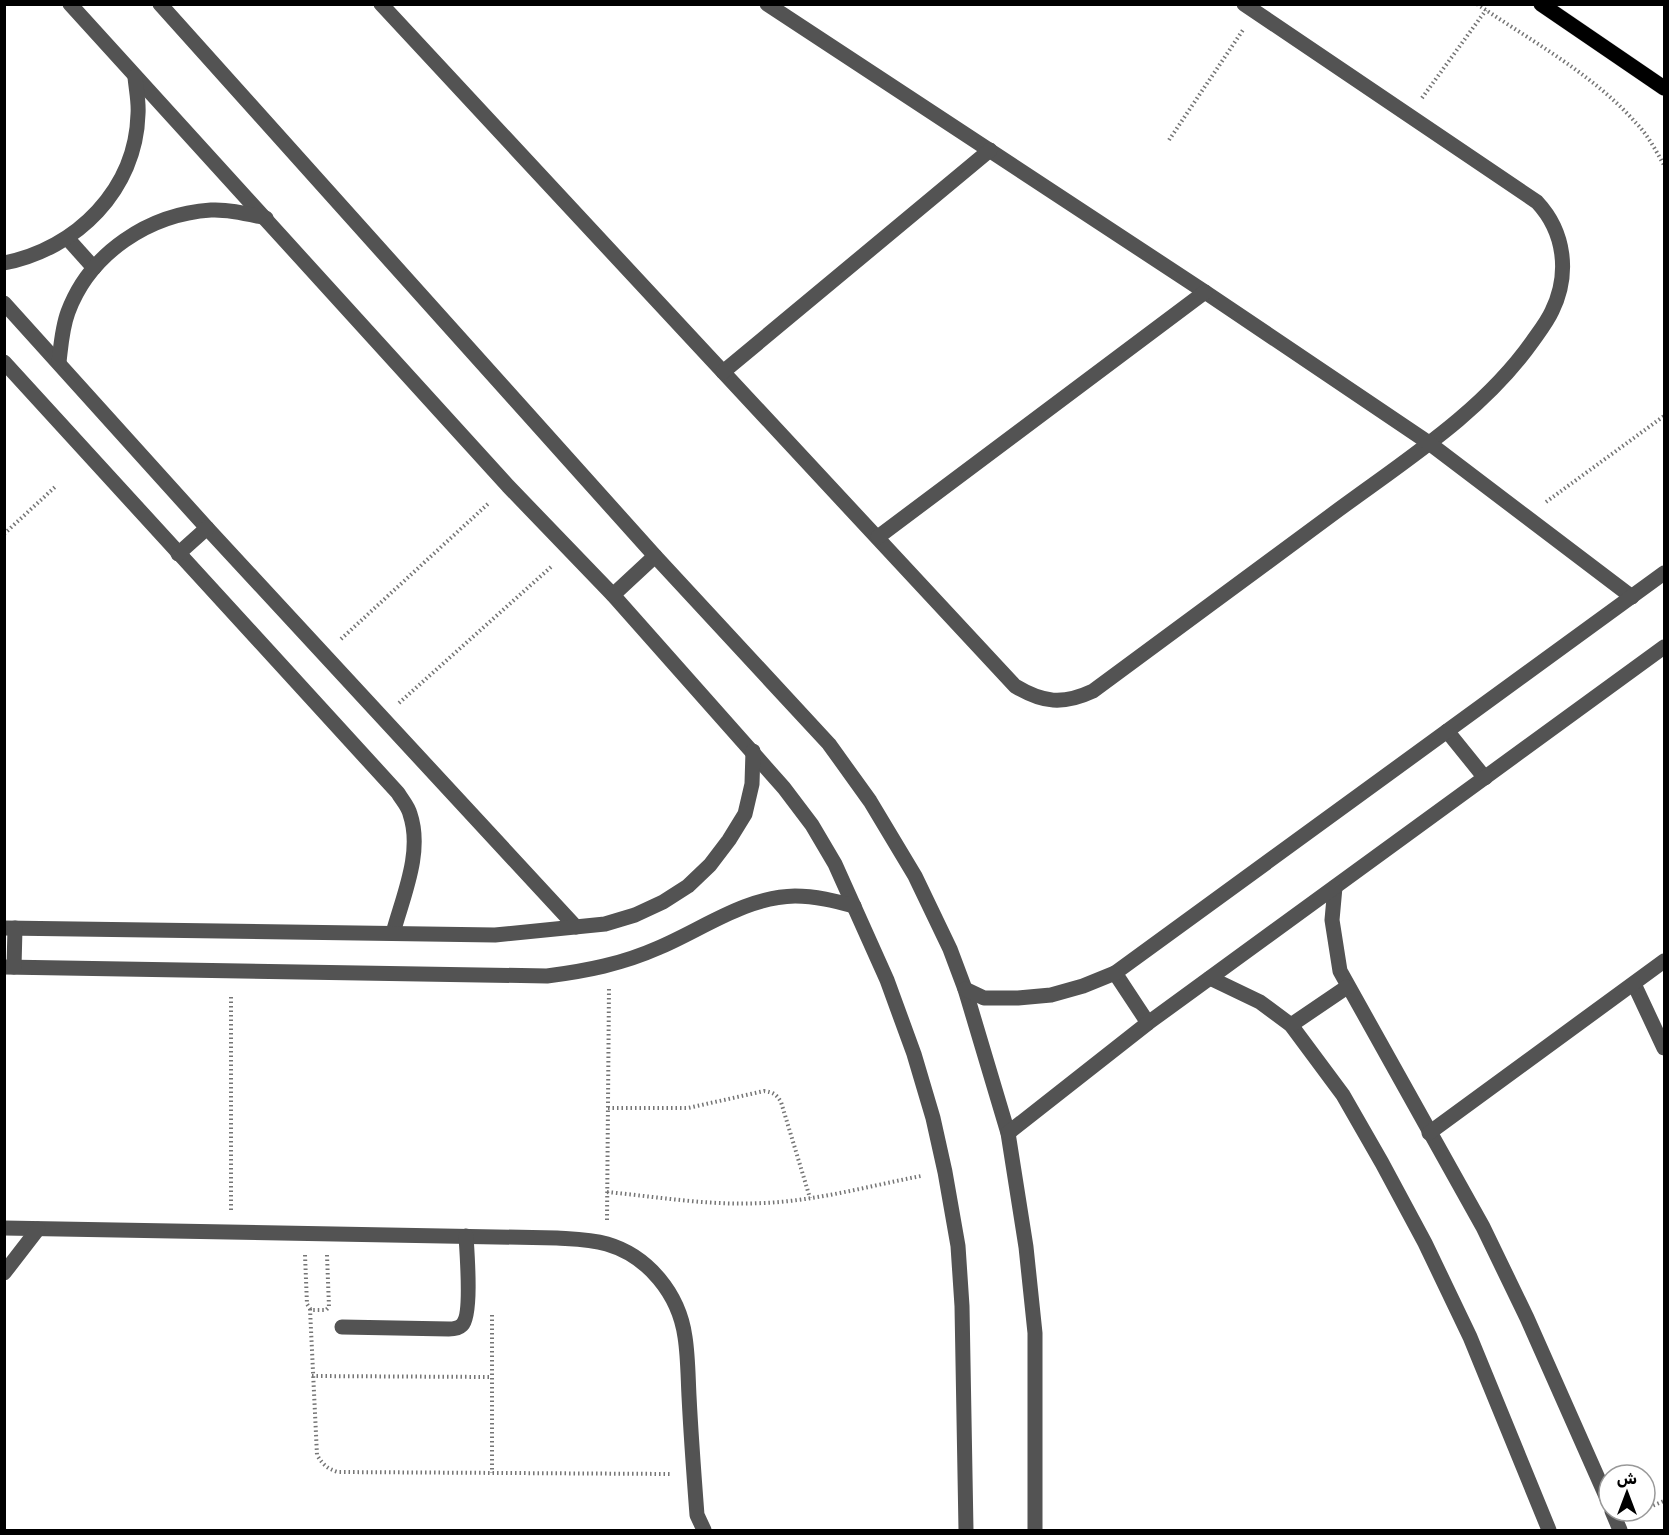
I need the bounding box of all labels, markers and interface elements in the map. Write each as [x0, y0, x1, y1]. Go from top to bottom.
north arrow [1597, 1463, 1657, 1523]
text: ش [1617, 1469, 1637, 1488]

